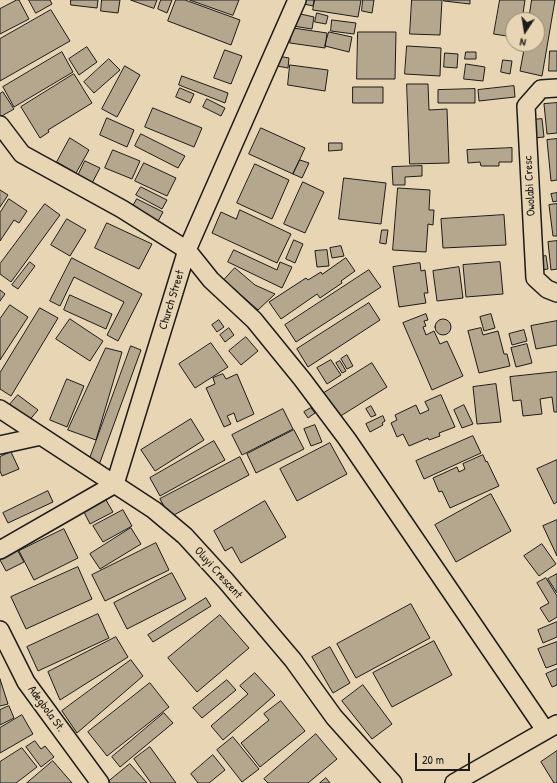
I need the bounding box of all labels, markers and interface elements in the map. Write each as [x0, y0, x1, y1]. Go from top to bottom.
north arrow [505, 12, 545, 52]
text: N [518, 35, 527, 50]
street label: Owolabi Cresc [521, 155, 539, 217]
street label: Church Street [156, 269, 188, 331]
street label: Oluyi Crescent [191, 544, 245, 602]
street label: Adegbola St. [25, 683, 67, 735]
scale bar [417, 745, 472, 771]
text: 20 m [422, 751, 444, 768]

